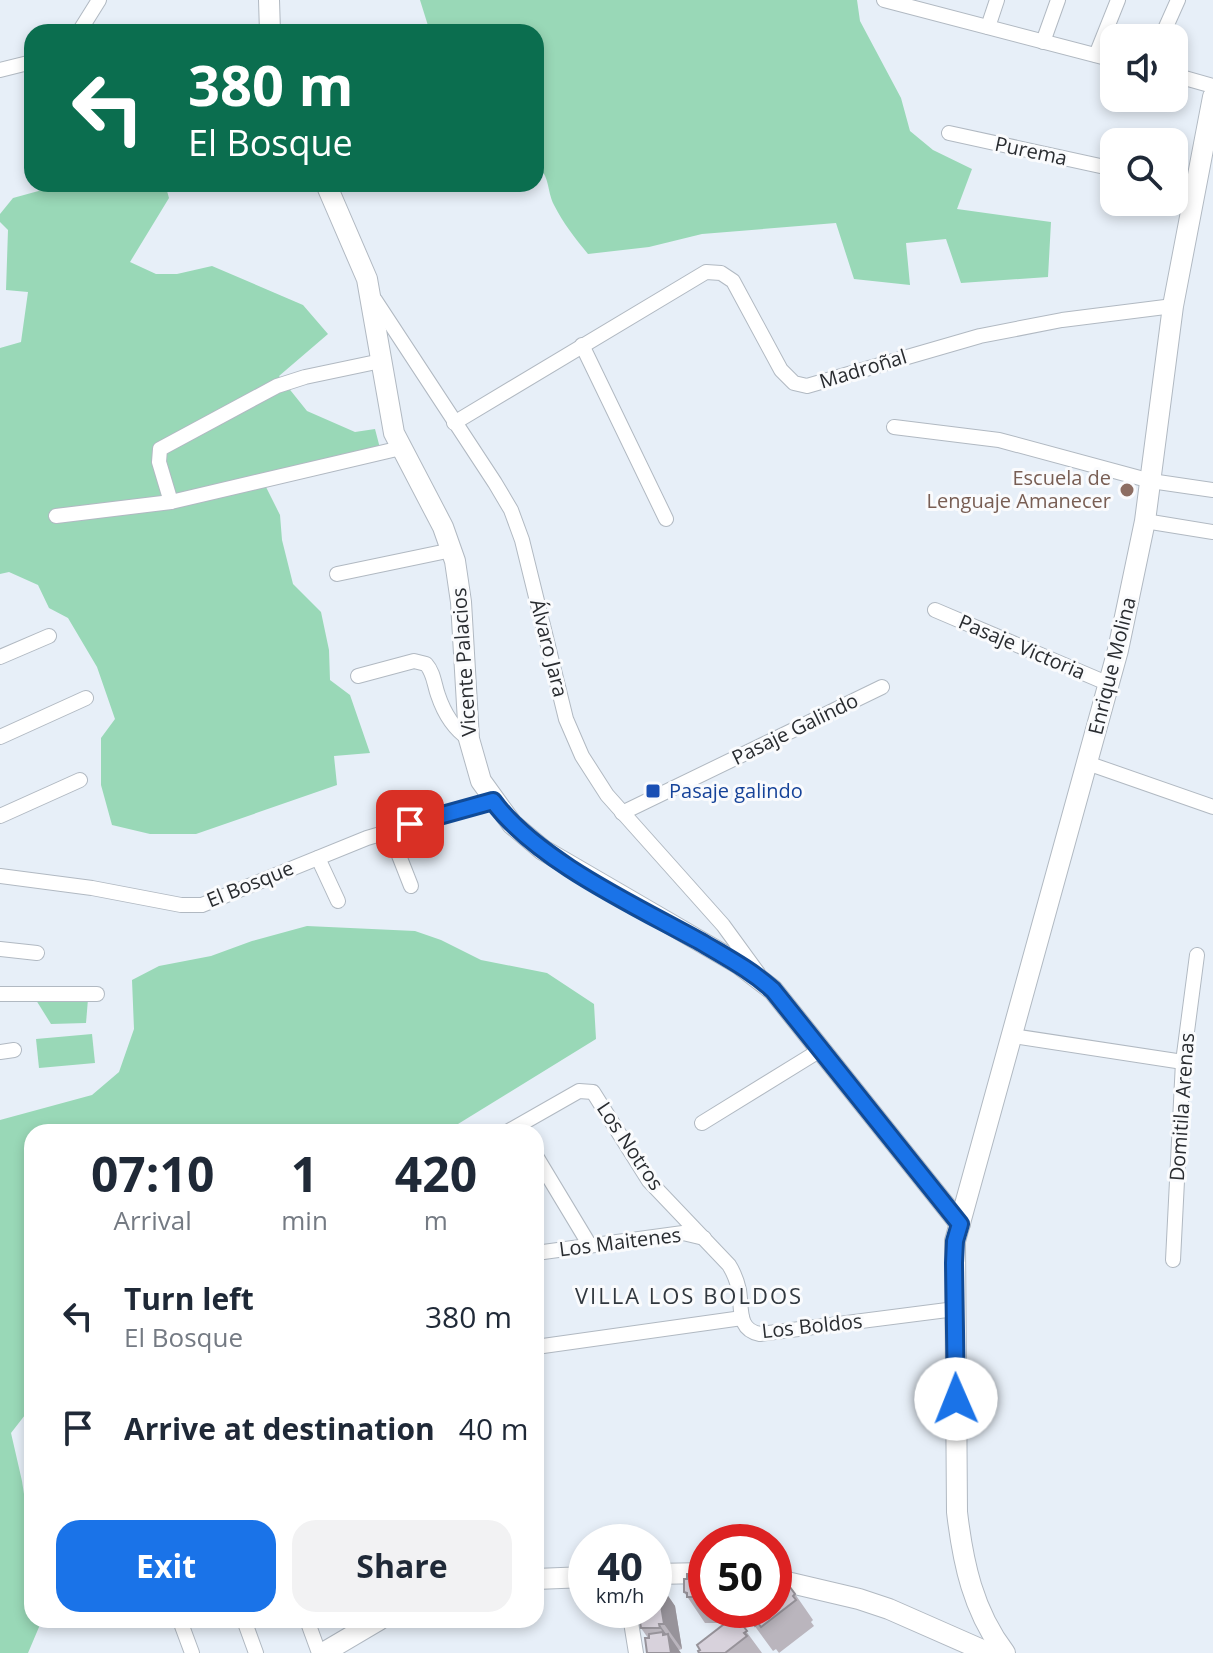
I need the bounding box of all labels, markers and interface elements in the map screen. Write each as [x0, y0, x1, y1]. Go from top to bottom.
map controls [1100, 24, 1188, 216]
button: sound [1100, 24, 1188, 112]
text: 380 m [188, 46, 354, 122]
icon: left [56, 56, 160, 160]
text: El Bosque [188, 118, 353, 167]
button: search [1100, 128, 1188, 216]
street label: Purema [992, 130, 1070, 171]
street label: Madroñal [816, 342, 910, 395]
place label: Escuela de Lenguaje Amanecer [927, 464, 1111, 514]
marker: Escuela de Lenguaje Amanecer [1118, 481, 1136, 499]
street label: Vicente Palacios [445, 587, 482, 737]
street label: Enrique Molina [1081, 594, 1142, 738]
street label: Álvaro Jara [524, 596, 575, 700]
street label: Pasaje Victoria [955, 608, 1090, 685]
street label: Pasaje Galindo [727, 686, 863, 771]
place label: Pasaje galindo [669, 777, 803, 804]
marker: Pasaje galindo [644, 782, 662, 800]
pin [376, 790, 444, 858]
icon: arrive [388, 802, 432, 846]
street label: El Bosque [202, 854, 297, 913]
street label: Domitila Arenas [1163, 1032, 1200, 1182]
street label: Los Notros [591, 1096, 670, 1195]
text: 07:10 [91, 1141, 214, 1206]
text: 1 [291, 1141, 318, 1206]
text: 420 [395, 1141, 477, 1206]
text: Arrival [113, 1202, 192, 1238]
text: min [281, 1202, 328, 1238]
text: m [424, 1202, 448, 1238]
street label: Los Maitenes [557, 1221, 682, 1262]
text: Turn left [124, 1278, 254, 1319]
district label: VILLA LOS BOLDOS [575, 1280, 803, 1310]
icon: left [56, 1294, 100, 1338]
text: 380 m [425, 1296, 512, 1337]
street label: Los Boldos [760, 1307, 864, 1344]
text: El Bosque [124, 1319, 243, 1355]
position arrow [914, 1357, 998, 1441]
icon: arrive [56, 1406, 100, 1450]
text: Arrive at destination [124, 1408, 435, 1449]
text: 40 m [459, 1408, 529, 1449]
button: Exit [56, 1520, 276, 1612]
button: Share [292, 1520, 512, 1612]
speed limit sign: 50 [688, 1524, 792, 1628]
text: 40 [597, 1538, 643, 1593]
text: km/h [596, 1582, 644, 1609]

